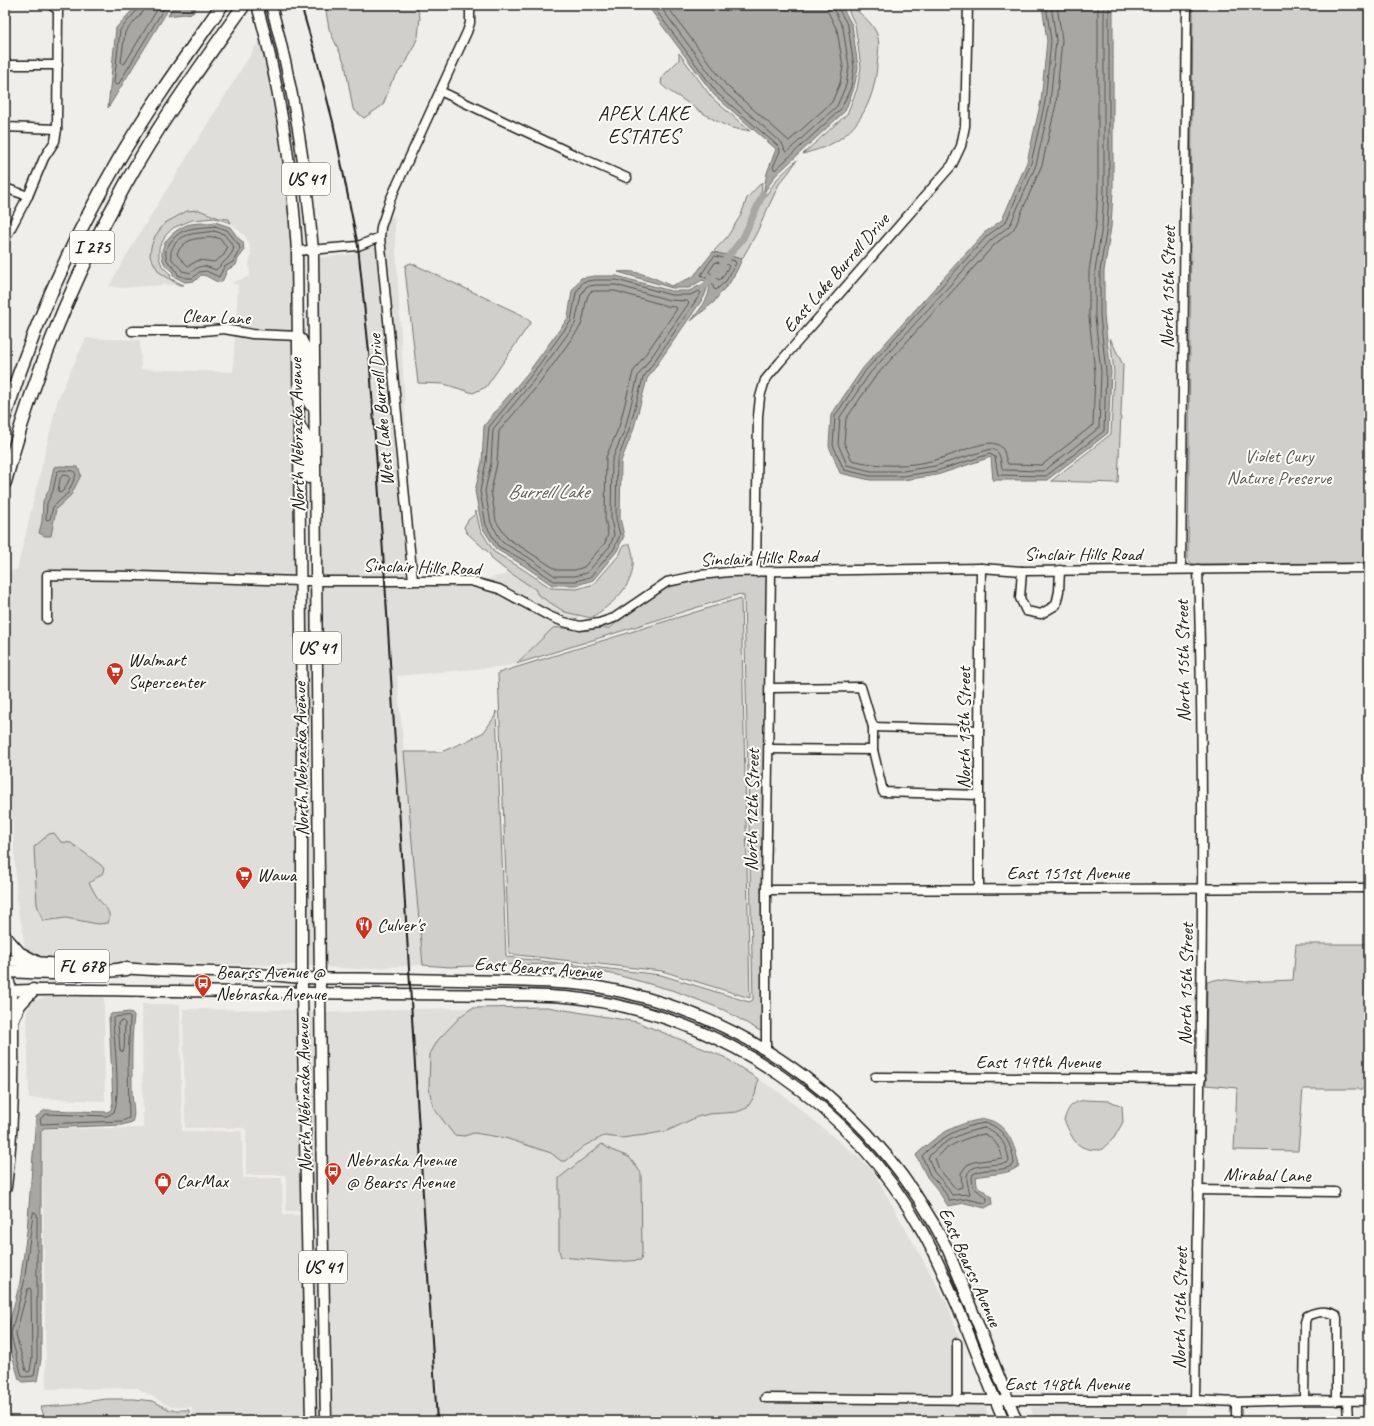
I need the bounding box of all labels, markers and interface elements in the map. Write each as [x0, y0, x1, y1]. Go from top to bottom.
district label: APEX LAKE ESTATES [598, 101, 692, 149]
road number: US 41 [282, 163, 330, 195]
street label: East Lake Burrell Drive [778, 207, 896, 338]
street label: North 15th Street [1155, 224, 1181, 348]
road number: I 275 [70, 231, 114, 263]
street label: Clear Lane [182, 304, 252, 330]
street label: West Lake Burrell Drive [362, 331, 400, 487]
street label: North Nebraska Avenue [284, 356, 310, 512]
park label: Violet Cury Nature Preserve [1227, 444, 1333, 490]
water label: Burrell Lake [508, 479, 592, 504]
street label: Sinclair Hills Road [1024, 542, 1145, 566]
street label: Sinclair Hills Road [700, 544, 822, 572]
street label: Sinclair Hills Road [363, 553, 485, 581]
street label: North 15th Street [1170, 598, 1196, 722]
road number: US 41 [293, 632, 341, 664]
place label: Walmart Supercenter [128, 648, 207, 694]
supermarket icon: Walmart Supercenter [105, 661, 125, 686]
street label: North 13th Street [952, 665, 976, 789]
street label: North Nebraska Avenue [288, 680, 314, 836]
street label: North 12th Street [739, 747, 765, 871]
street label: East 151st Avenue [1007, 861, 1131, 885]
place label: Wawa [257, 863, 298, 887]
supermarket icon: Wawa [234, 865, 254, 890]
place label: Culver's [377, 913, 427, 937]
restaurant icon: Culver's [354, 915, 374, 940]
street label: North 15th Street [1173, 921, 1199, 1045]
road number: FL 678 [55, 950, 109, 982]
street label: East Bearss Avenue [473, 952, 604, 985]
place label: Bearss Avenue @ Nebraska Avenue [216, 960, 328, 1006]
bus stop icon: Bearss Avenue @ Nebraska Avenue [193, 973, 213, 998]
street label: North Nebraska Avenue [291, 1016, 317, 1172]
street label: East 149th Avenue [976, 1050, 1102, 1074]
place label: Nebraska Avenue @ Bearss Avenue [346, 1148, 458, 1194]
bus stop icon: Nebraska Avenue @ Bearss Avenue [323, 1161, 343, 1186]
street label: Mirabal Lane [1223, 1162, 1312, 1188]
place label: CarMax [176, 1169, 229, 1193]
shop icon: CarMax [153, 1171, 173, 1196]
street label: East Bearss Avenue [933, 1204, 1008, 1332]
street label: North 15th Street [1167, 1245, 1193, 1369]
road number: US 41 [299, 1251, 347, 1283]
street label: East 148th Avenue [1005, 1372, 1131, 1396]

